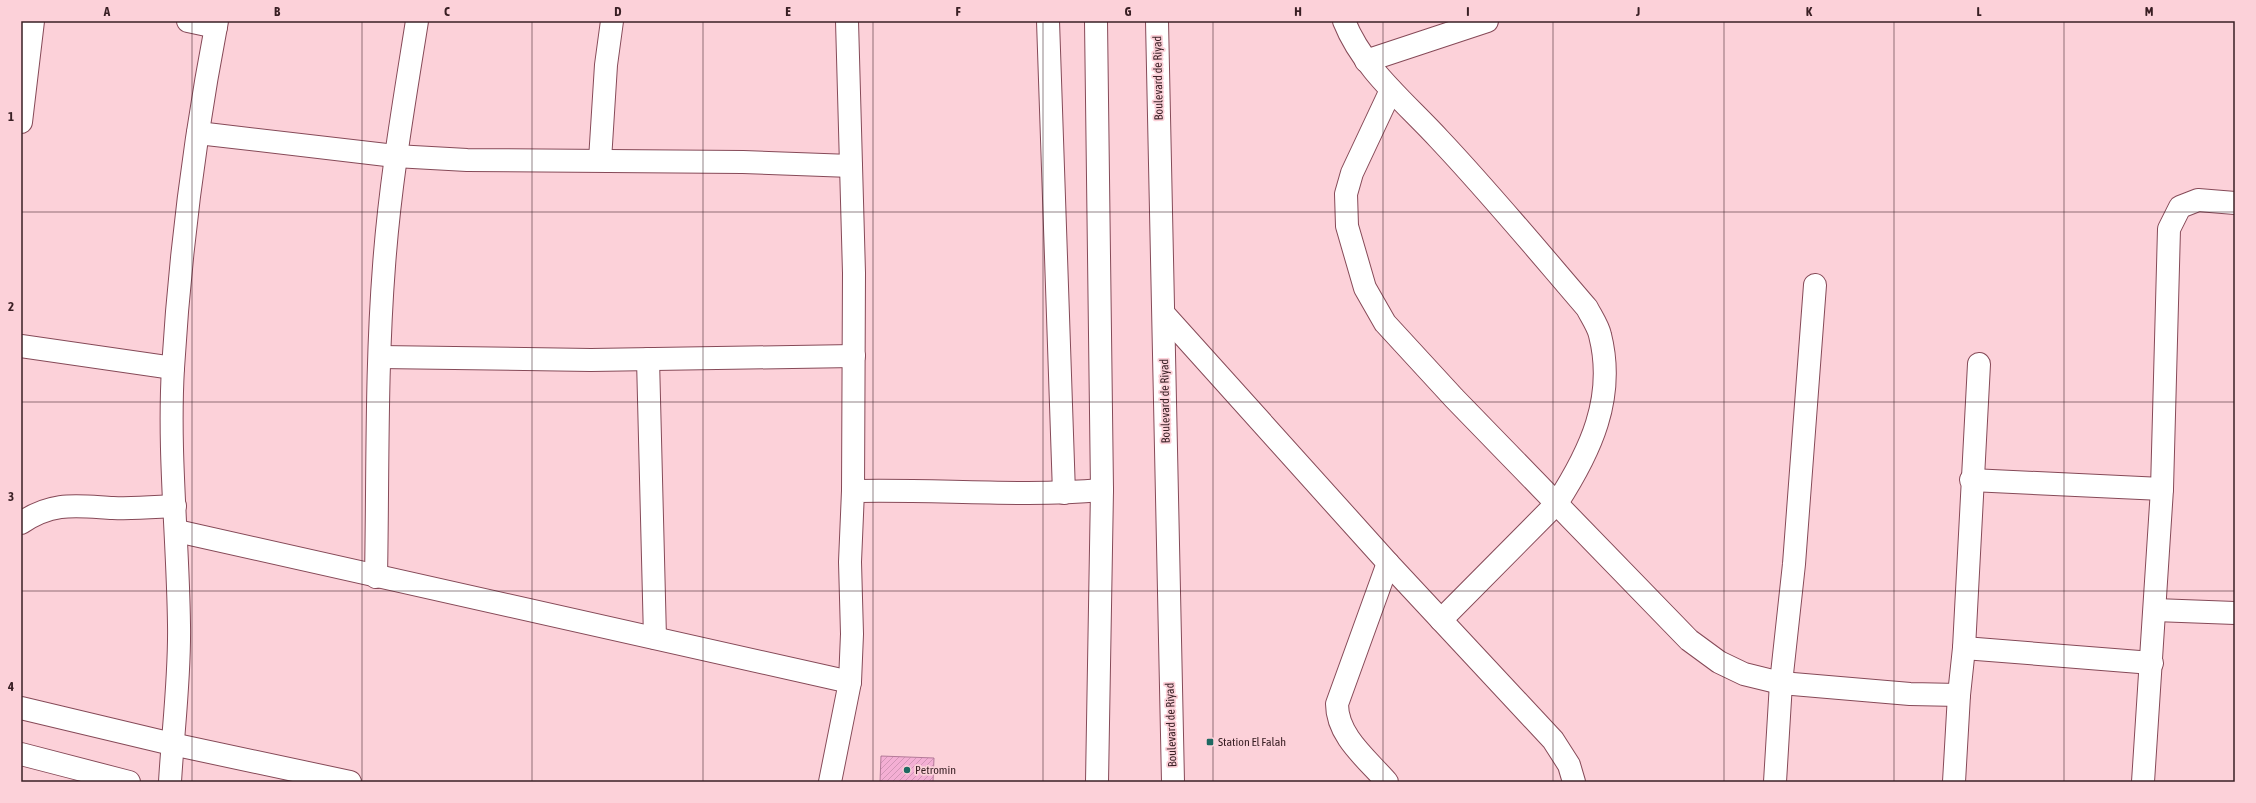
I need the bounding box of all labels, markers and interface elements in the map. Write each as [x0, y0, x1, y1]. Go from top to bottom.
text: A [103, 4, 111, 19]
text: B [274, 4, 281, 19]
text: C [444, 4, 450, 19]
text: D [614, 4, 622, 19]
text: E [785, 4, 791, 19]
text: F [955, 4, 961, 19]
text: G [1125, 4, 1132, 19]
text: H [1294, 4, 1302, 19]
text: I [1466, 4, 1470, 19]
text: J [1635, 4, 1640, 19]
text: K [1806, 4, 1813, 19]
text: L [1976, 4, 1982, 19]
text: M [2145, 4, 2154, 19]
street label: Boulevard de Riyad [1150, 36, 1166, 120]
text: 1 [8, 109, 14, 124]
text: 2 [8, 299, 14, 314]
street label: Boulevard de Riyad [1157, 359, 1173, 443]
text: 3 [8, 489, 14, 504]
text: 4 [7, 679, 14, 694]
street label: Boulevard de Riyad [1163, 683, 1179, 767]
place label: Station El Falah [1218, 735, 1286, 749]
marker: Station El Falah [1205, 737, 1215, 747]
place label: Petromin [915, 763, 956, 777]
marker: Petromin [902, 765, 912, 775]

